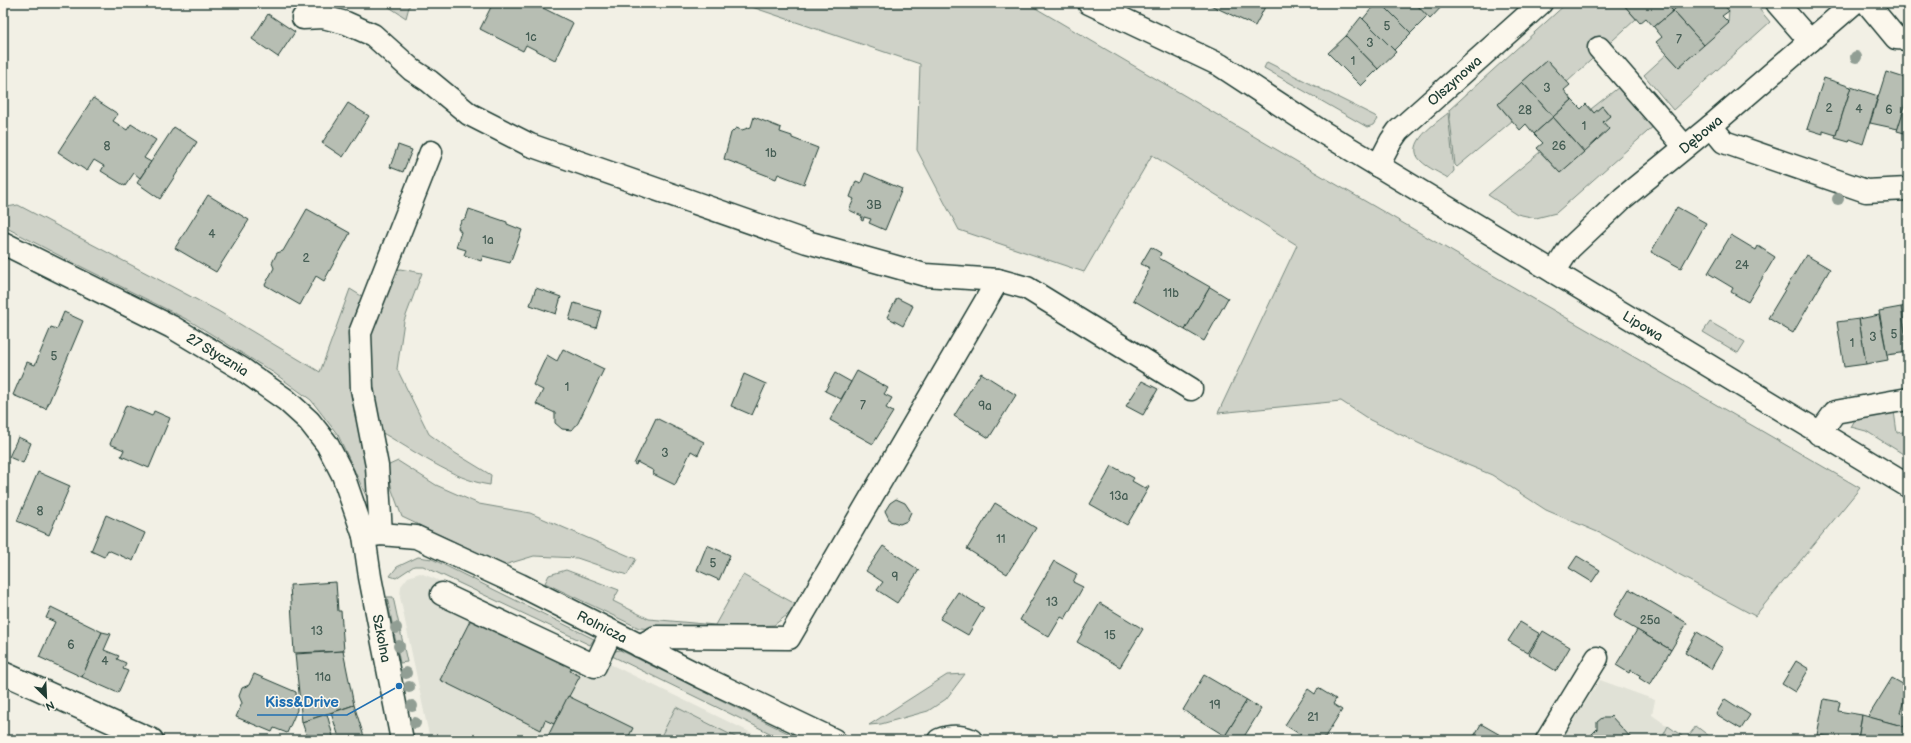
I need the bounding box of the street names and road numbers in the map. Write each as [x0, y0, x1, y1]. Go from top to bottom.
street label: Olszynowa [1424, 52, 1485, 109]
street label: Dębowa [1675, 112, 1726, 157]
street label: Lipowa [1620, 307, 1667, 345]
street label: 27 Stycznia [183, 329, 252, 380]
street label: Rolnicza [574, 607, 630, 646]
street label: Szkolna [369, 613, 395, 664]

